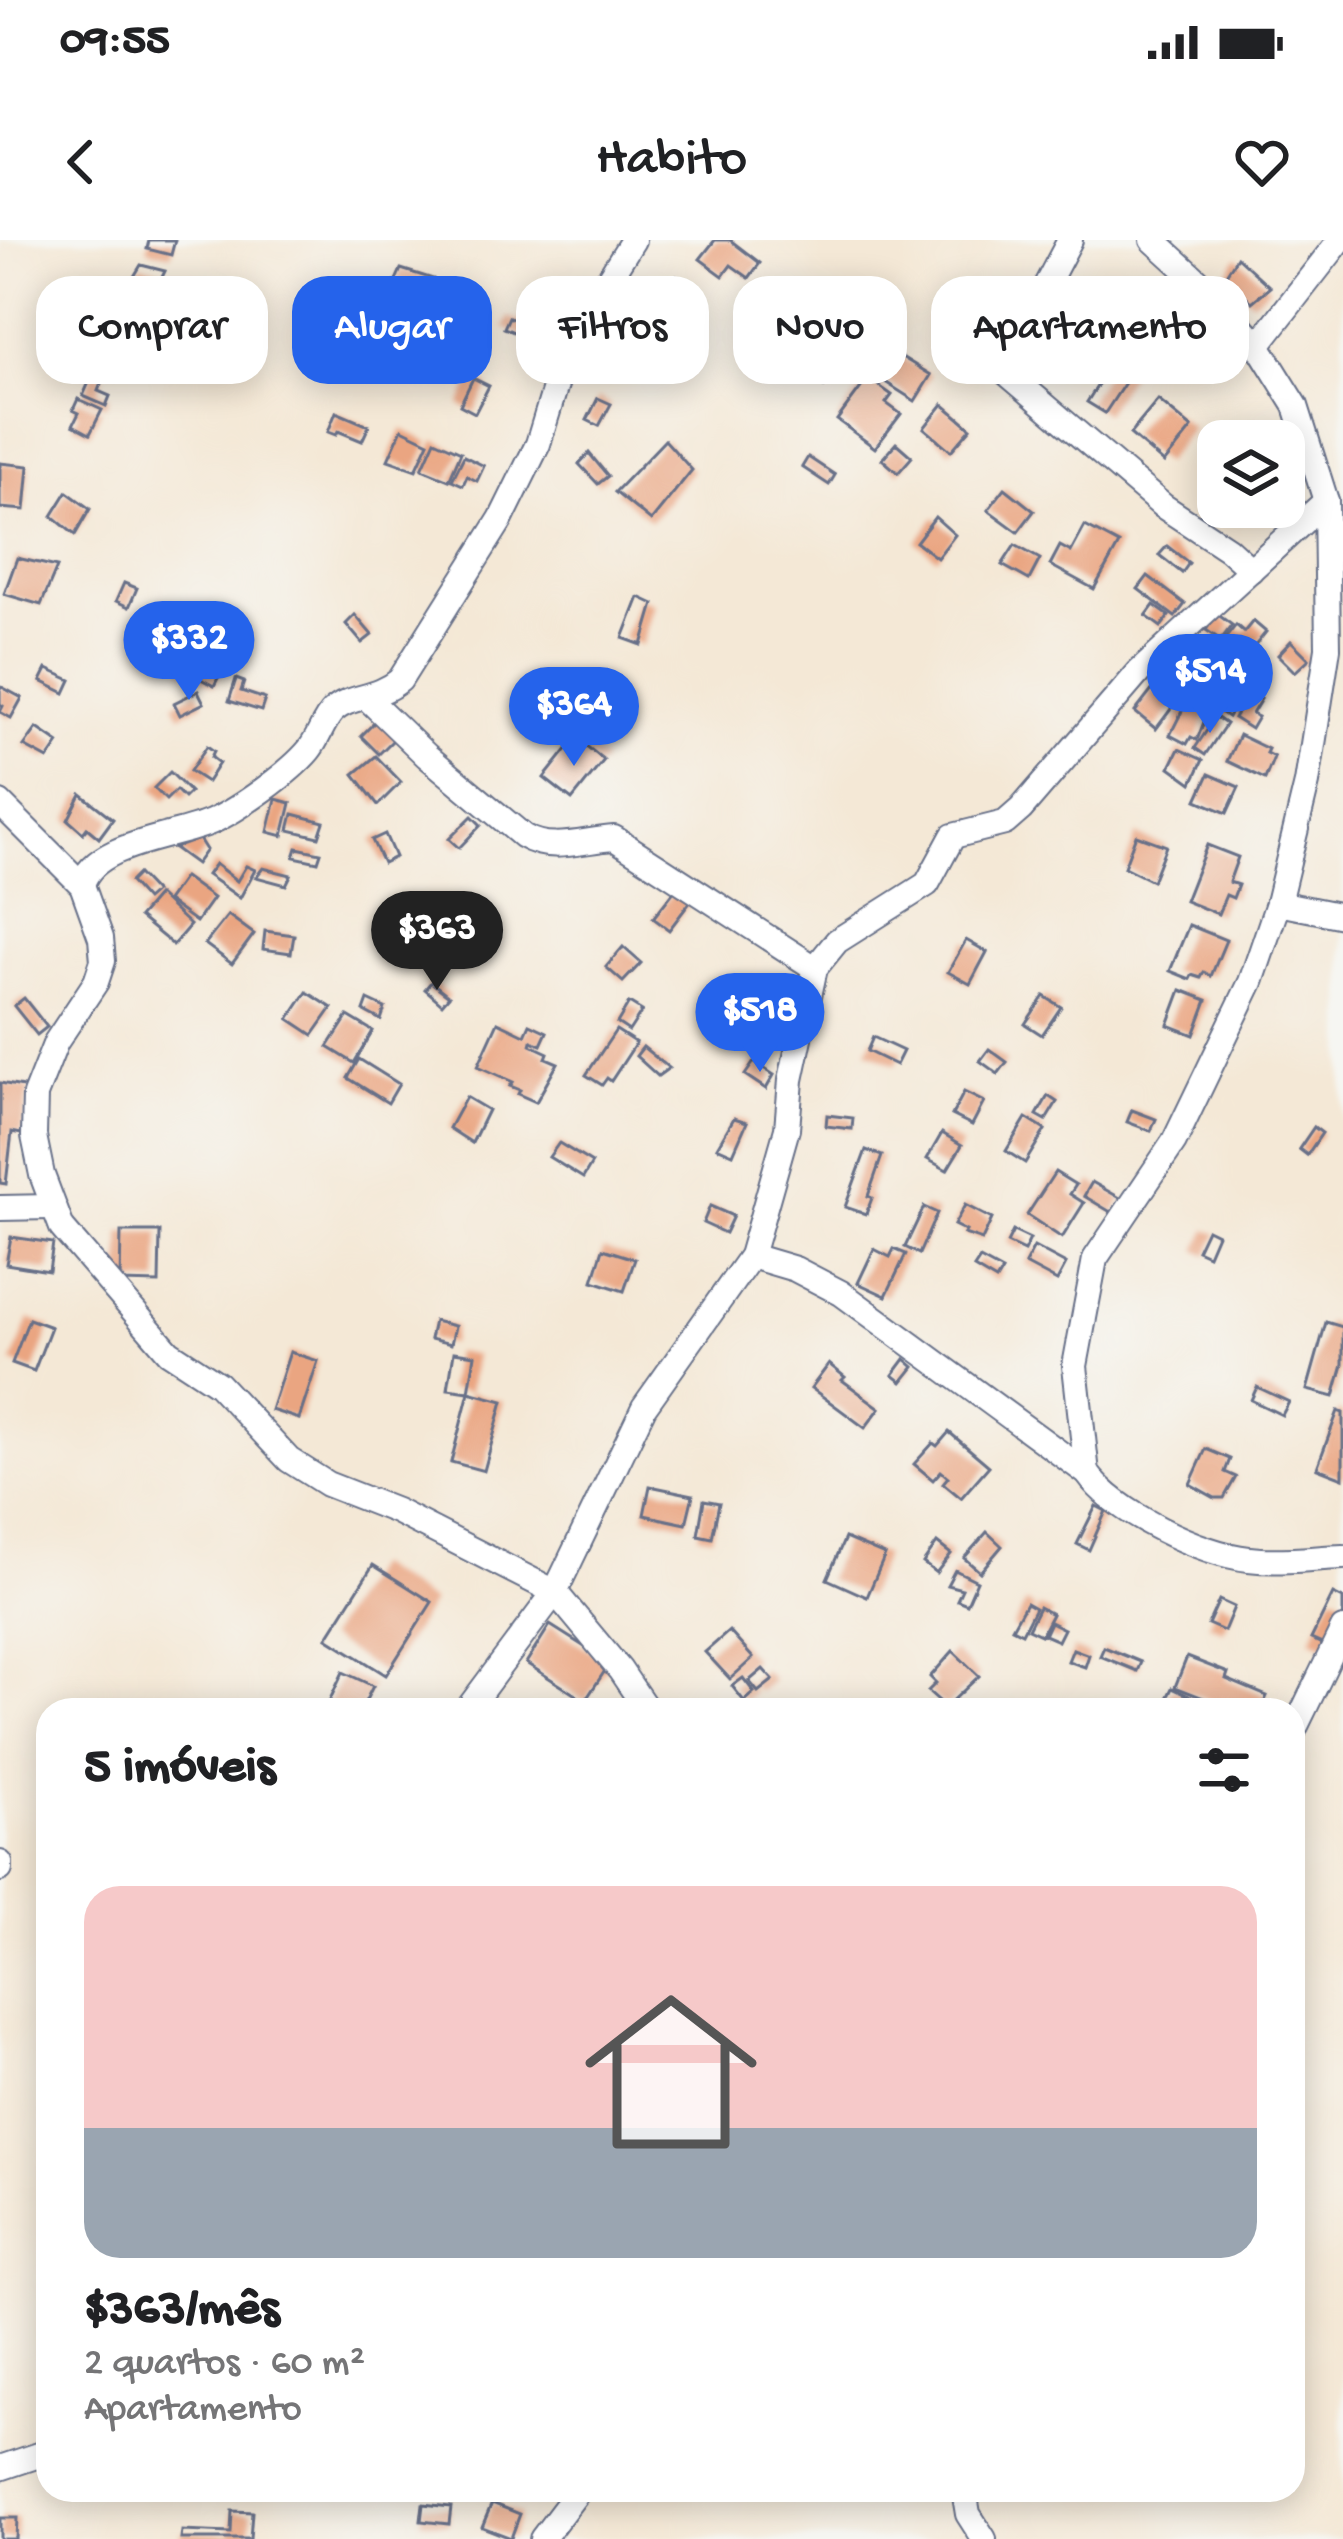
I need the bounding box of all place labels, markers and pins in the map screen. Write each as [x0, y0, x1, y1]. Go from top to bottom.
pin: $332 [118, 601, 260, 703]
pin: $514 [1139, 634, 1281, 736]
pin: $364 [503, 667, 645, 769]
pin: $363 [366, 891, 508, 993]
pin: $518 [689, 973, 831, 1075]

